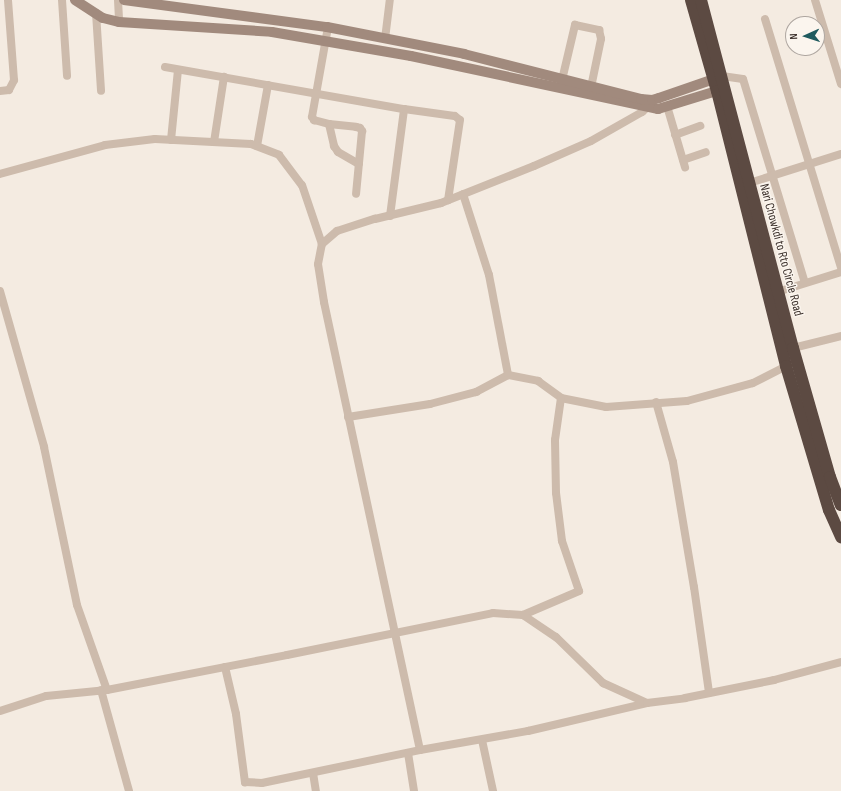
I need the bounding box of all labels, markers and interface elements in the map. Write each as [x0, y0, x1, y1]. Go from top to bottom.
north arrow [785, 16, 825, 56]
text: N [787, 33, 800, 40]
street label: Nari Chowkdi to Rto Circle Road [756, 182, 806, 318]

